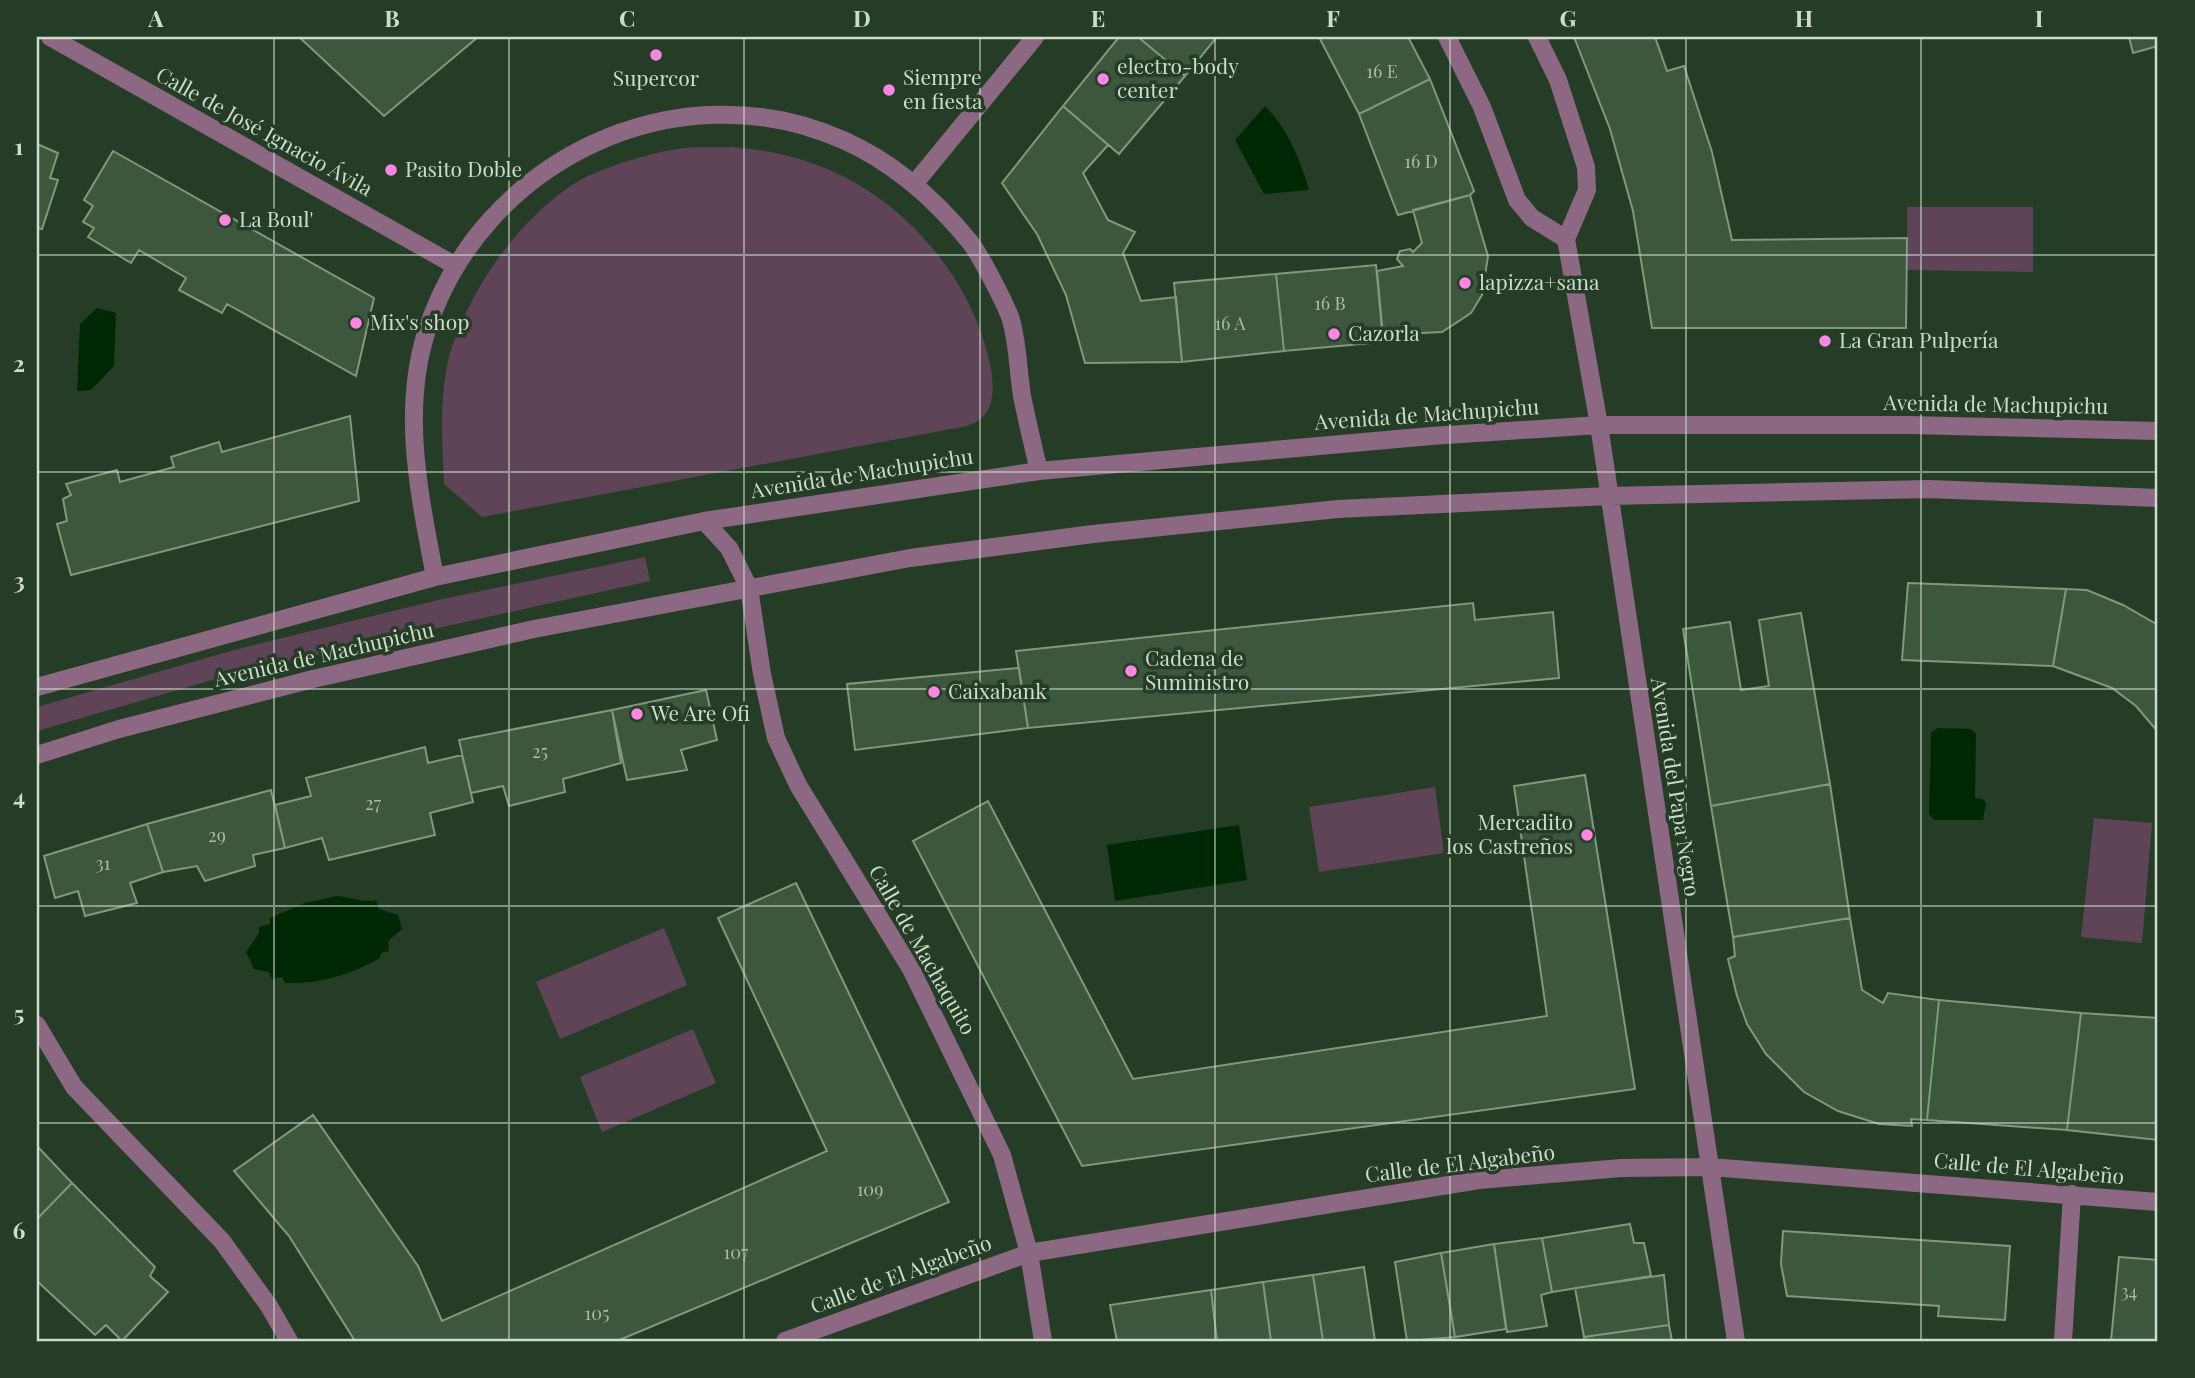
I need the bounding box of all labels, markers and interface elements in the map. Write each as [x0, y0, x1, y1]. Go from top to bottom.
text: A [147, 2, 164, 33]
text: B [384, 2, 400, 33]
text: C [619, 2, 635, 33]
text: D [853, 2, 871, 33]
text: E [1091, 2, 1105, 33]
text: F [1326, 2, 1340, 33]
text: G [1560, 2, 1577, 33]
text: H [1795, 2, 1813, 33]
text: I [2035, 2, 2043, 33]
marker: Supercor [648, 47, 664, 63]
place label: electro-body center [1117, 51, 1239, 103]
street label: Calle de José Ignacio Ávila [152, 59, 379, 202]
house number: 16 E [1366, 59, 1398, 83]
place label: Siempre en fiesta [903, 62, 983, 114]
place label: Supercor [613, 63, 700, 91]
marker: electro-body center [1095, 71, 1111, 87]
marker: Siempre en fiesta [881, 82, 897, 98]
text: 1 [15, 130, 24, 161]
house number: 16 D [1404, 149, 1438, 173]
place label: Pasito Doble [405, 154, 522, 182]
marker: Pasito Doble [383, 162, 399, 178]
place label: La Boul' [239, 204, 314, 232]
marker: La Boul' [217, 212, 233, 228]
place label: lapizza+sana [1479, 267, 1600, 295]
marker: lapizza+sana [1457, 275, 1473, 291]
house number: 16 B [1314, 291, 1346, 315]
place label: Mix's shop [370, 307, 469, 335]
house number: 16 A [1214, 311, 1246, 335]
marker: Mix's shop [348, 315, 364, 331]
place label: Cazorla [1348, 318, 1420, 346]
place label: La Gran Pulpería [1839, 325, 1999, 353]
marker: Cazorla [1326, 326, 1342, 342]
marker: La Gran Pulpería [1817, 333, 1833, 349]
text: 2 [13, 347, 25, 378]
street label: Avenida de Machupichu [1882, 387, 2109, 419]
street label: Avenida de Machupichu [1313, 391, 1540, 435]
street label: Avenida de Machupichu [747, 441, 975, 504]
text: 3 [13, 564, 25, 595]
street label: Avenida de Machupichu [210, 614, 436, 692]
place label: Cadena de Suministro [1145, 643, 1249, 695]
marker: Cadena de Suministro [1123, 663, 1139, 679]
street label: Avenida del Papa Negro [1646, 674, 1708, 898]
place label: Caixabank [948, 676, 1047, 704]
marker: Caixabank [926, 684, 942, 700]
place label: We Are Ofi [650, 698, 750, 726]
marker: We Are Ofi [629, 706, 645, 722]
house number: 25 [532, 739, 548, 763]
text: 4 [13, 780, 25, 811]
house number: 27 [365, 791, 382, 815]
place label: Mercadito los Castreños [1446, 807, 1573, 859]
house number: 29 [208, 823, 226, 847]
marker: Mercadito los Castreños [1579, 827, 1595, 843]
house number: 31 [96, 851, 111, 875]
street label: Calle de Machaquito [864, 859, 984, 1039]
text: 5 [14, 997, 24, 1028]
street label: Calle de El Algabeño [1363, 1136, 1556, 1188]
street label: Calle de El Algabeño [1933, 1145, 2126, 1189]
house number: 109 [857, 1177, 883, 1201]
text: 6 [13, 1214, 26, 1245]
street label: Calle de El Algabeño [806, 1227, 995, 1319]
house number: 107 [724, 1240, 749, 1264]
house number: 34 [2120, 1279, 2138, 1303]
house number: 105 [585, 1301, 609, 1325]

